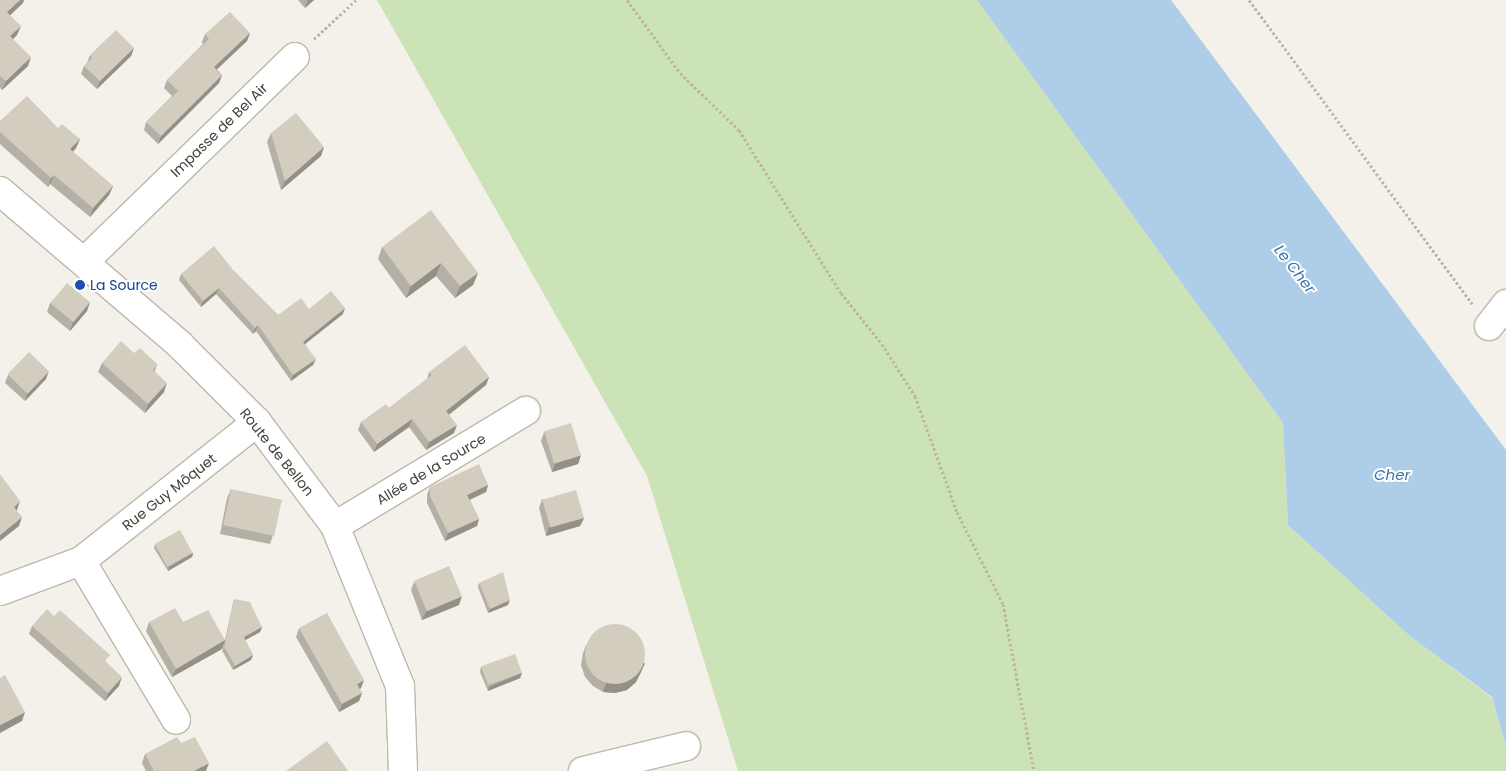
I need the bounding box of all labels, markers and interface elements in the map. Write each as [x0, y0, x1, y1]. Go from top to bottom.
street label: Impasse de Bel Air [167, 79, 271, 181]
water label: Le Cher [1271, 241, 1319, 297]
place label: La Source [90, 277, 158, 293]
marker: La Source [74, 279, 86, 291]
street label: Route de Bellon [237, 405, 317, 499]
street label: Allée de la Source [373, 430, 489, 508]
street label: Rue Guy Môquet [119, 450, 219, 534]
water label: Cher [1374, 466, 1410, 484]

